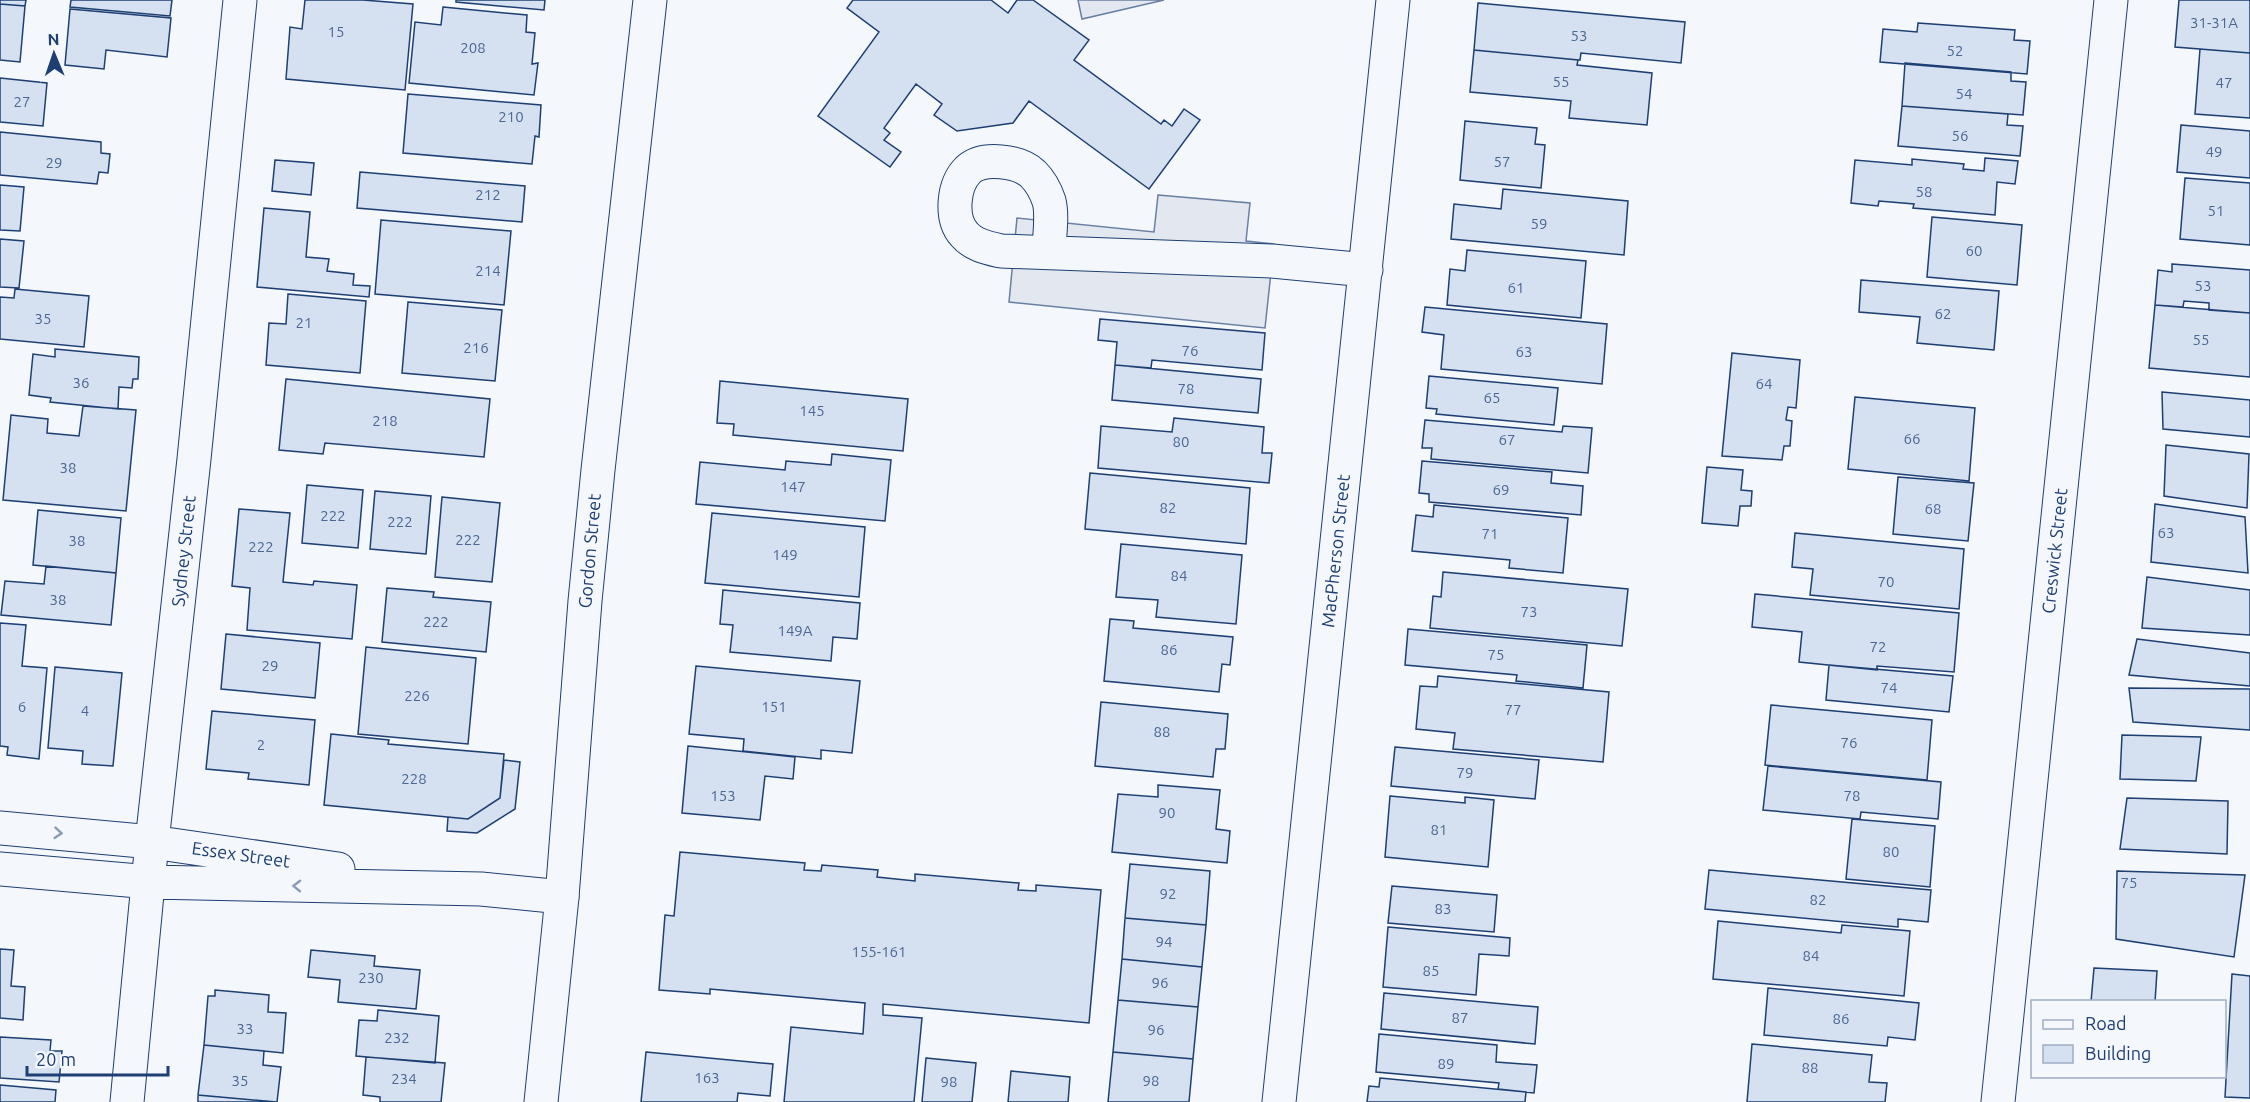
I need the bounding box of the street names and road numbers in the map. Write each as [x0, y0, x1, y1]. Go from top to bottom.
street label: MacPherson Street [1317, 473, 1353, 629]
street label: Creswick Street [2037, 487, 2071, 614]
street label: Gordon Street [574, 493, 604, 609]
street label: Sydney Street [167, 494, 199, 607]
street label: Essex Street [191, 837, 292, 871]

